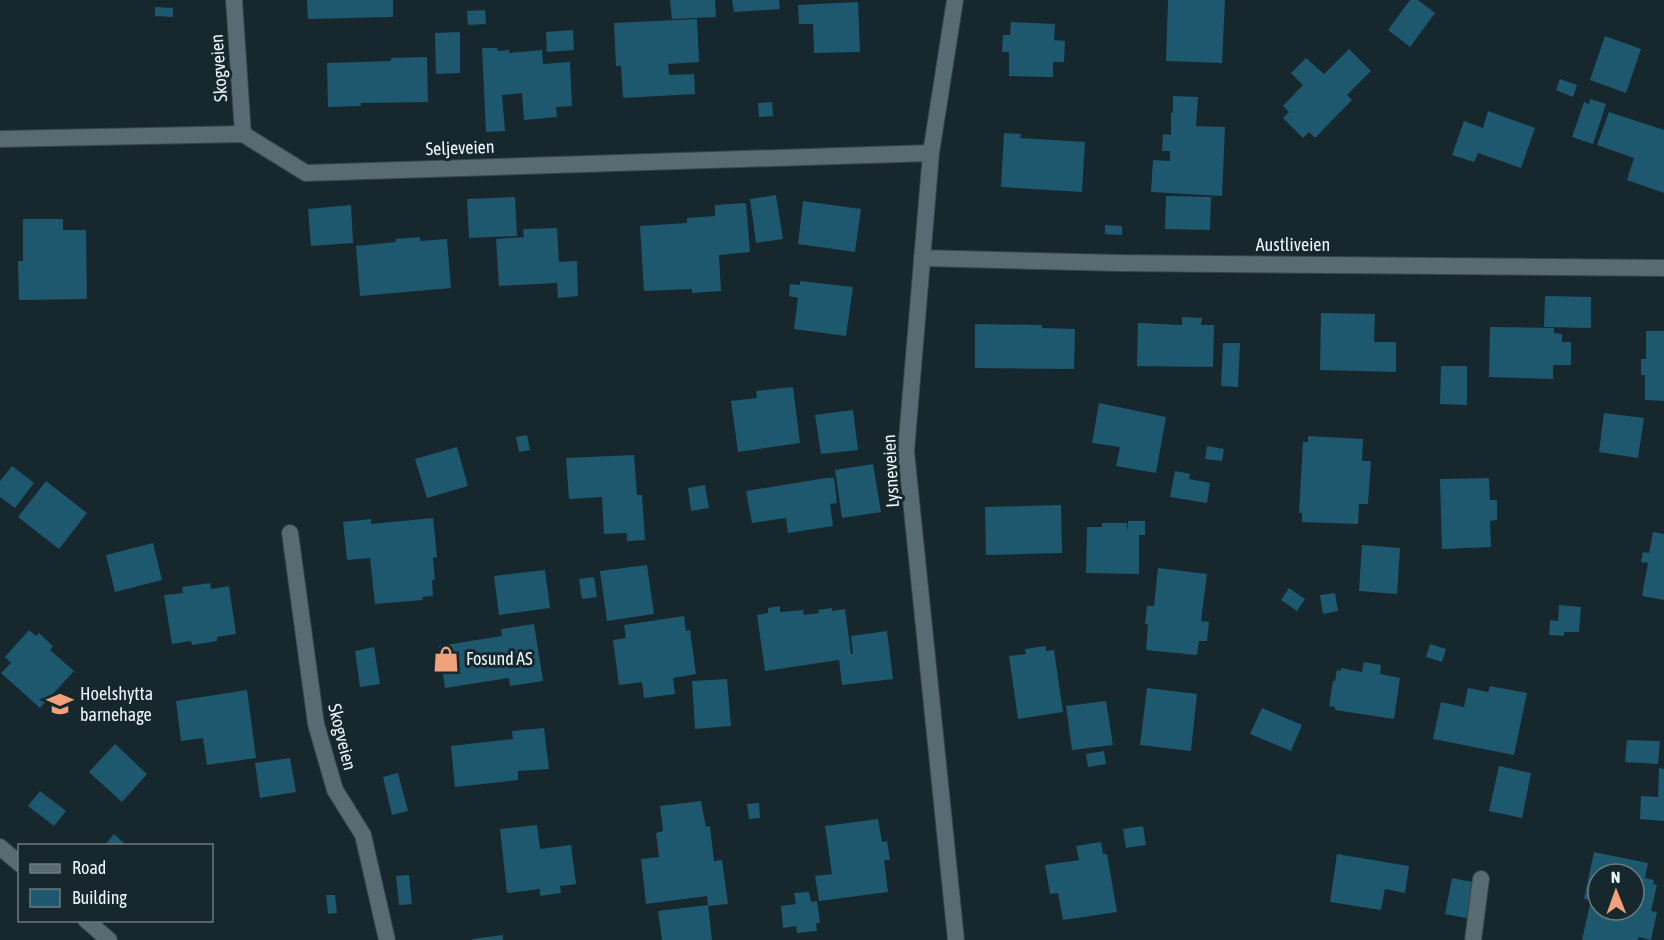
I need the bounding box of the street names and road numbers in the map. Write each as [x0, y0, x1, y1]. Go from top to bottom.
street label: Skogveien [206, 33, 231, 103]
street label: Seljeveien [425, 136, 495, 159]
street label: Austliveien [1256, 234, 1330, 255]
street label: Lysneveien [878, 434, 903, 508]
street label: Skogveien [324, 701, 361, 772]

